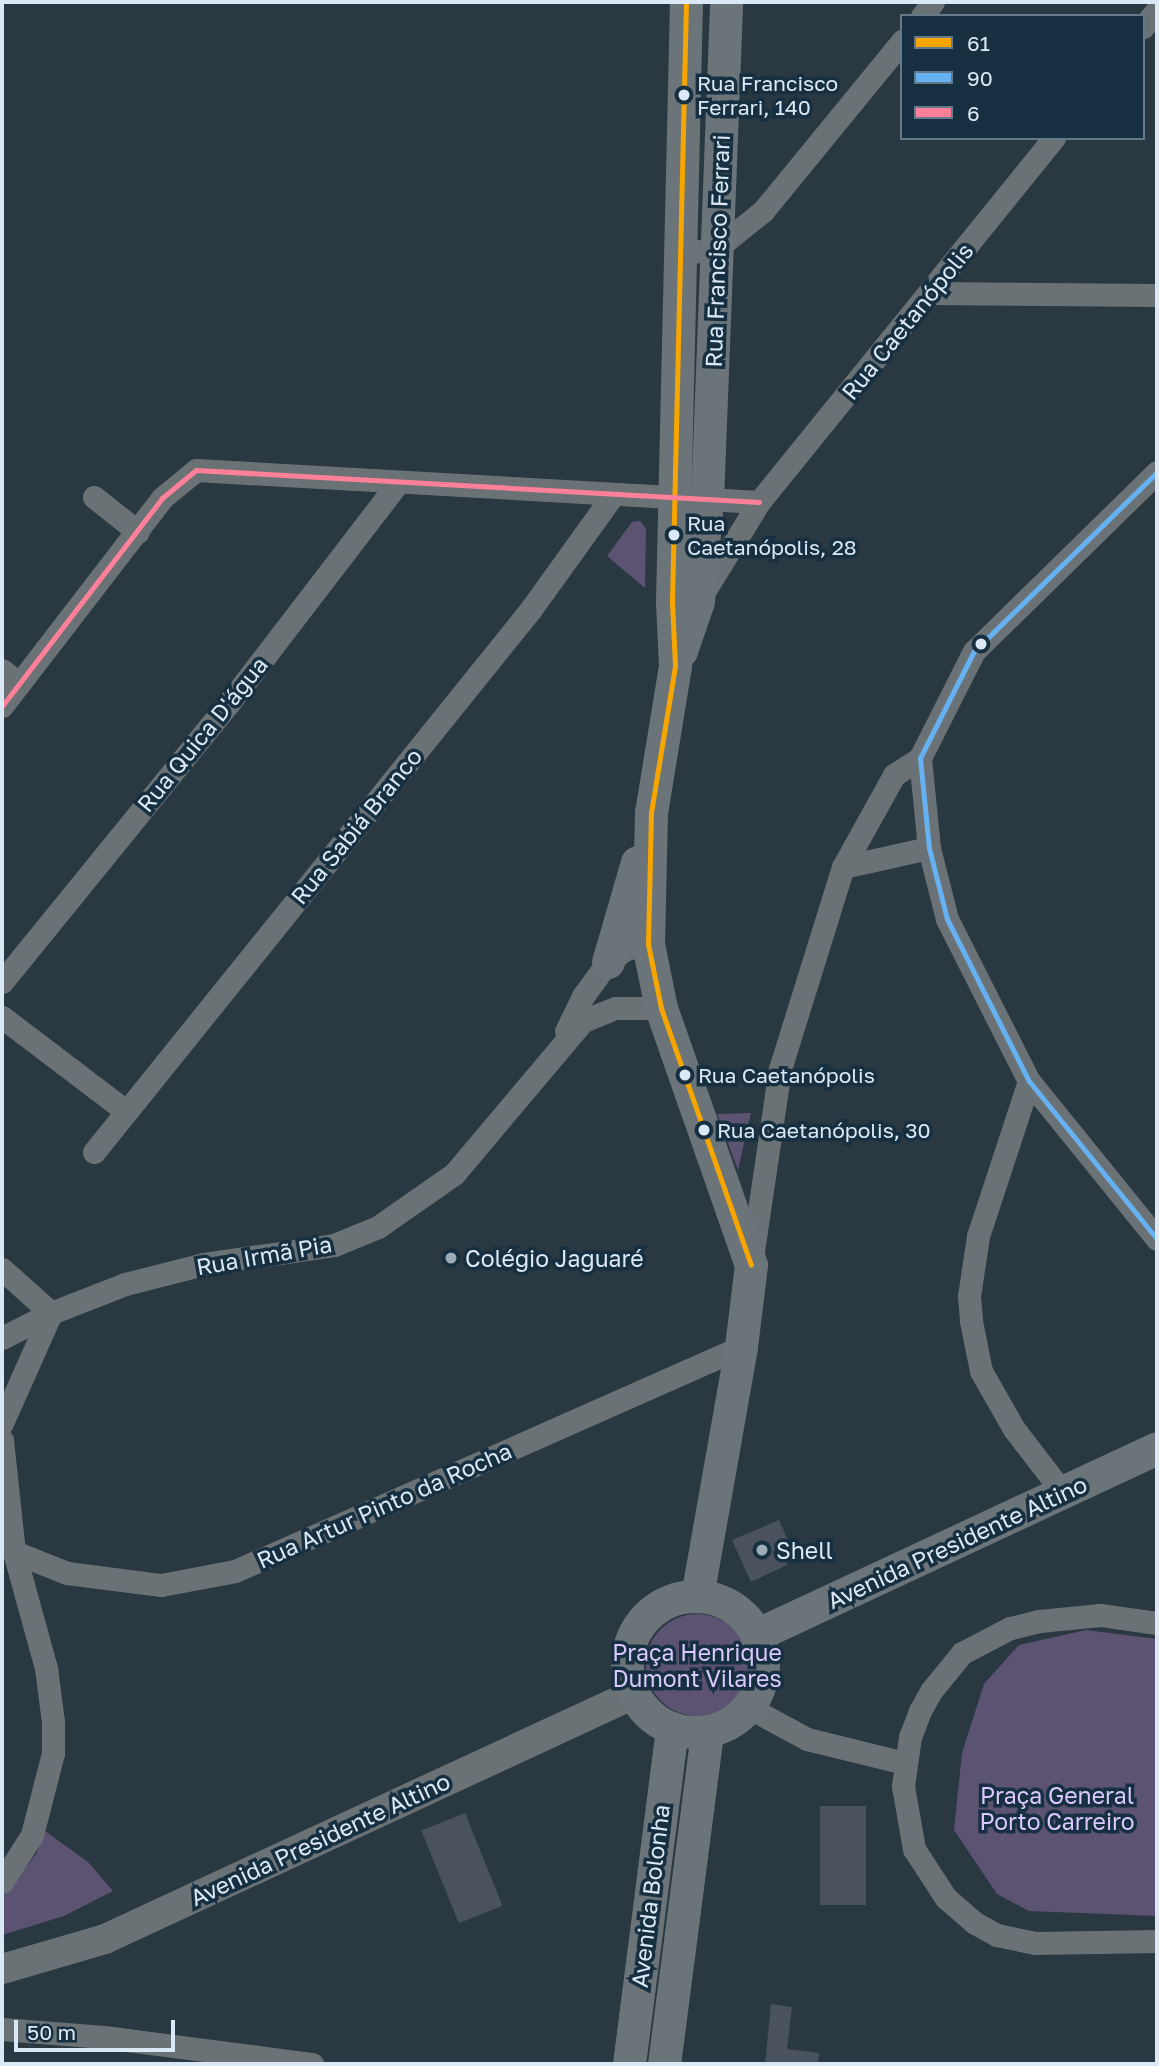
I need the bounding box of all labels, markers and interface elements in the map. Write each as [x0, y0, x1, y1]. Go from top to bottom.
legend [900, 14, 1145, 140]
text: 61 [967, 30, 990, 56]
text: 90 [967, 65, 993, 91]
place label: Rua Francisco Ferrari, 140 [697, 70, 838, 120]
marker: Rua Francisco Ferrari, 140 [677, 88, 691, 102]
text: 6 [967, 100, 980, 126]
street label: Rua Francisco Ferrari [699, 134, 735, 368]
street label: Rua Caetanópolis [835, 237, 979, 405]
place label: Rua Caetanópolis, 28 [687, 510, 857, 560]
marker: Rua Caetanópolis, 28 [667, 528, 681, 542]
unlabelled marker [974, 637, 988, 651]
street label: Rua Quica D'água [131, 651, 273, 817]
street label: Rua Sabiá Branco [285, 743, 427, 909]
place label: Rua Caetanópolis [698, 1062, 875, 1088]
marker: Rua Caetanópolis [678, 1068, 692, 1082]
place label: Rua Caetanópolis, 30 [717, 1117, 931, 1143]
marker: Rua Caetanópolis, 30 [697, 1123, 711, 1137]
street label: Rua Irmã Pia [194, 1229, 334, 1281]
place label: Colégio Jaguaré [465, 1244, 644, 1272]
marker: Colégio Jaguaré [443, 1250, 459, 1266]
street label: Rua Artur Pinto da Rocha [252, 1436, 516, 1574]
street label: Avenida Presidente Altino [823, 1470, 1091, 1614]
place label: Shell [776, 1536, 833, 1564]
marker: Shell [754, 1542, 770, 1558]
park label: Praça Henrique Dumont Vilares [612, 1638, 782, 1692]
street label: Avenida Presidente Altino [186, 1767, 454, 1911]
park label: Praça General Porto Carreiro [979, 1781, 1135, 1835]
street label: Avenida Bolonha [625, 1803, 675, 1989]
scale bar [18, 2007, 178, 2050]
text: 50 m [27, 2019, 76, 2045]

